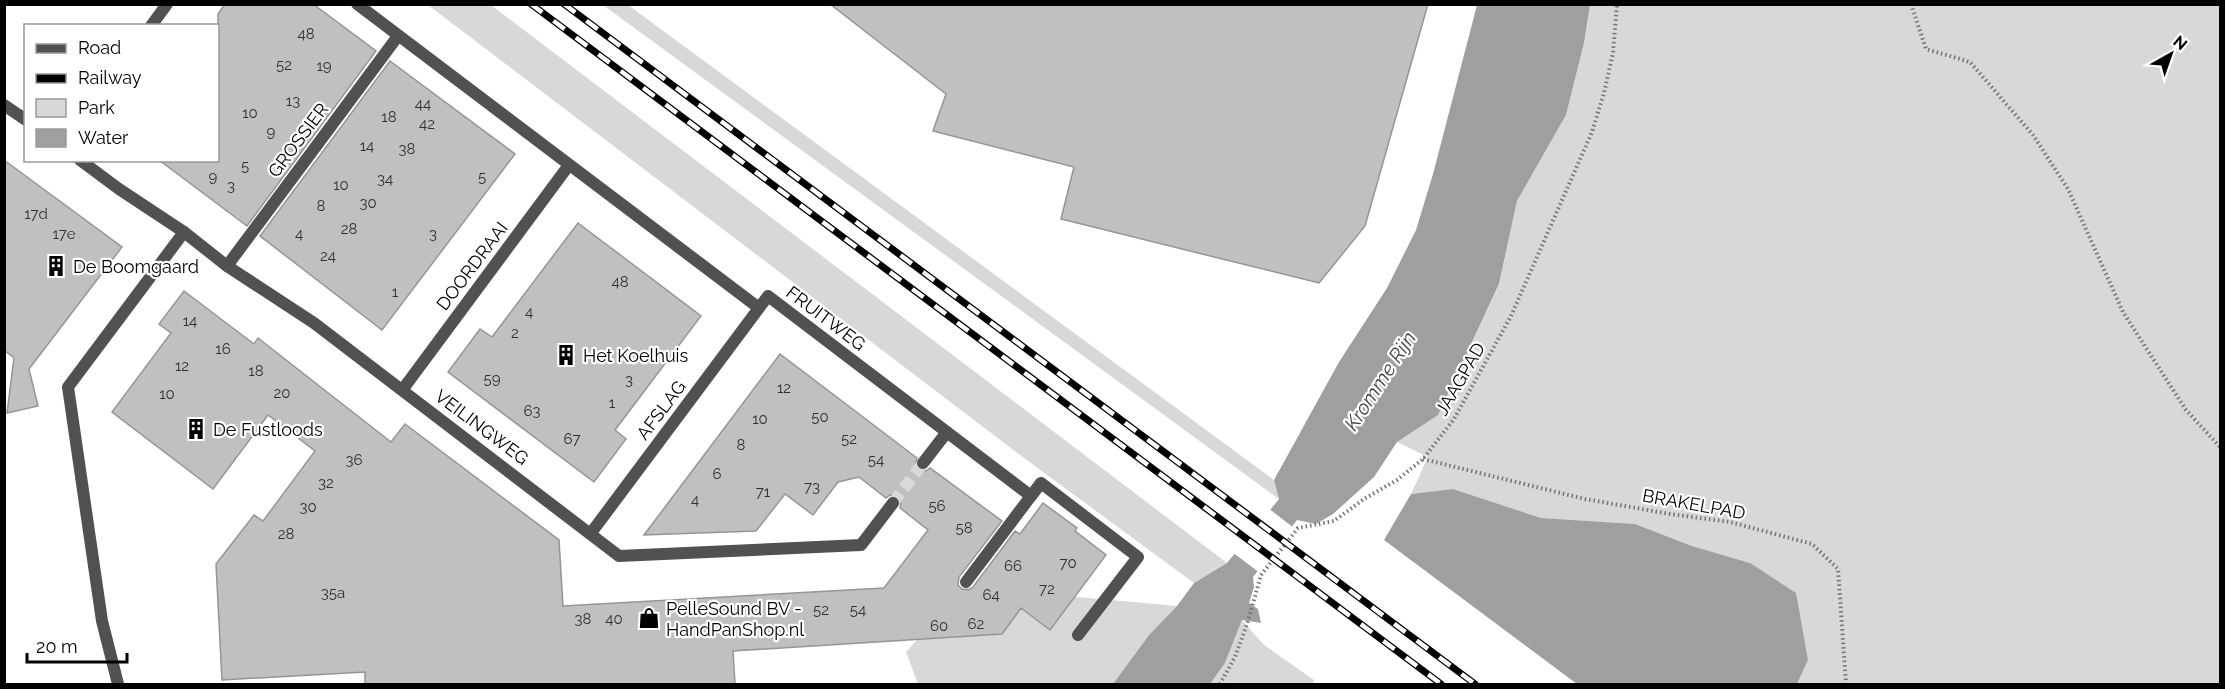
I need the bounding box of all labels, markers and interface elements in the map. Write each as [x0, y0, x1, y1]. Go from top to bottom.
legend [24, 24, 219, 162]
north arrow [2141, 24, 2201, 84]
house number: 48 [297, 25, 315, 43]
text: N [2170, 32, 2191, 54]
text: Road [78, 37, 121, 58]
house number: 52 [276, 56, 292, 74]
house number: 19 [316, 57, 332, 75]
text: Railway [78, 67, 142, 88]
house number: 13 [286, 92, 300, 110]
house number: 44 [415, 95, 431, 113]
text: Park [78, 97, 115, 118]
street label: GROSSIER [263, 99, 333, 181]
house number: 10 [242, 104, 258, 122]
house number: 18 [381, 108, 397, 126]
house number: 42 [419, 115, 435, 133]
house number: 9 [267, 123, 276, 141]
text: Water [78, 127, 129, 148]
house number: 14 [360, 137, 374, 155]
house number: 38 [399, 140, 416, 158]
house number: 5 [241, 157, 249, 175]
house number: 9 [209, 168, 218, 186]
house number: 5 [478, 168, 486, 186]
house number: 34 [377, 170, 393, 188]
house number: 10 [333, 176, 349, 194]
house number: 3 [227, 177, 235, 195]
house number: 30 [359, 194, 377, 212]
house number: 8 [317, 197, 326, 215]
house number: 17d [24, 205, 48, 223]
street label: DOORDRAAI [432, 218, 512, 314]
house number: 28 [341, 220, 357, 238]
house number: 17e [52, 225, 76, 243]
house number: 4 [295, 225, 303, 243]
house number: 3 [429, 225, 437, 243]
house number: 24 [320, 247, 336, 265]
building icon: De Boomgaard [44, 254, 68, 278]
place label: De Boomgaard [73, 256, 199, 277]
house number: 48 [611, 273, 629, 291]
street label: FRUITWEG [782, 281, 870, 355]
house number: 1 [392, 283, 399, 301]
house number: 4 [525, 303, 533, 321]
house number: 14 [183, 312, 197, 330]
house number: 2 [511, 324, 519, 342]
water label: Kromme Rijn [1339, 327, 1421, 435]
street label: JAAGPAD [1431, 339, 1489, 419]
house number: 16 [215, 340, 231, 358]
building icon: Het Koelhuis [554, 343, 578, 367]
place label: Het Koelhuis [583, 345, 689, 366]
house number: 12 [175, 357, 189, 375]
house number: 18 [248, 362, 264, 380]
house number: 59 [484, 370, 501, 388]
house number: 3 [625, 371, 633, 389]
street label: AFSLAG [632, 376, 690, 444]
house number: 12 [777, 379, 791, 397]
house number: 20 [274, 384, 291, 402]
house number: 10 [159, 385, 175, 403]
street label: VEILINGWEG [431, 385, 533, 469]
house number: 1 [609, 394, 616, 412]
house number: 63 [523, 402, 541, 420]
house number: 50 [811, 408, 829, 426]
house number: 10 [752, 410, 768, 428]
building icon: De Fustloods [184, 417, 208, 441]
place label: De Fustloods [213, 419, 323, 440]
house number: 67 [563, 430, 581, 448]
house number: 52 [841, 430, 857, 448]
house number: 8 [737, 436, 746, 454]
house number: 36 [345, 451, 363, 469]
house number: 54 [868, 451, 884, 469]
house number: 6 [712, 465, 722, 483]
house number: 32 [318, 474, 334, 492]
house number: 73 [804, 478, 820, 496]
house number: 71 [756, 483, 771, 501]
street label: BRAKELPAD [1641, 485, 1747, 523]
house number: 4 [691, 491, 699, 509]
house number: 56 [928, 497, 946, 515]
house number: 30 [299, 498, 317, 516]
house number: 58 [955, 519, 973, 537]
house number: 28 [278, 525, 294, 543]
house number: 70 [1059, 554, 1077, 572]
house number: 66 [1004, 557, 1022, 575]
house number: 72 [1039, 580, 1055, 598]
house number: 35a [321, 584, 345, 602]
house number: 64 [982, 586, 1000, 604]
place label: PelleSound BV - HandPanShop.nl [666, 598, 804, 640]
house number: 52 [813, 601, 829, 619]
house number: 54 [850, 601, 866, 619]
shop icon: PelleSound BV - HandPanShop.nl [637, 606, 661, 630]
house number: 38 [575, 610, 592, 628]
house number: 40 [605, 610, 623, 628]
house number: 62 [968, 615, 985, 633]
house number: 60 [930, 617, 948, 635]
scale bar [27, 626, 128, 664]
text: 20 m [36, 636, 78, 657]

